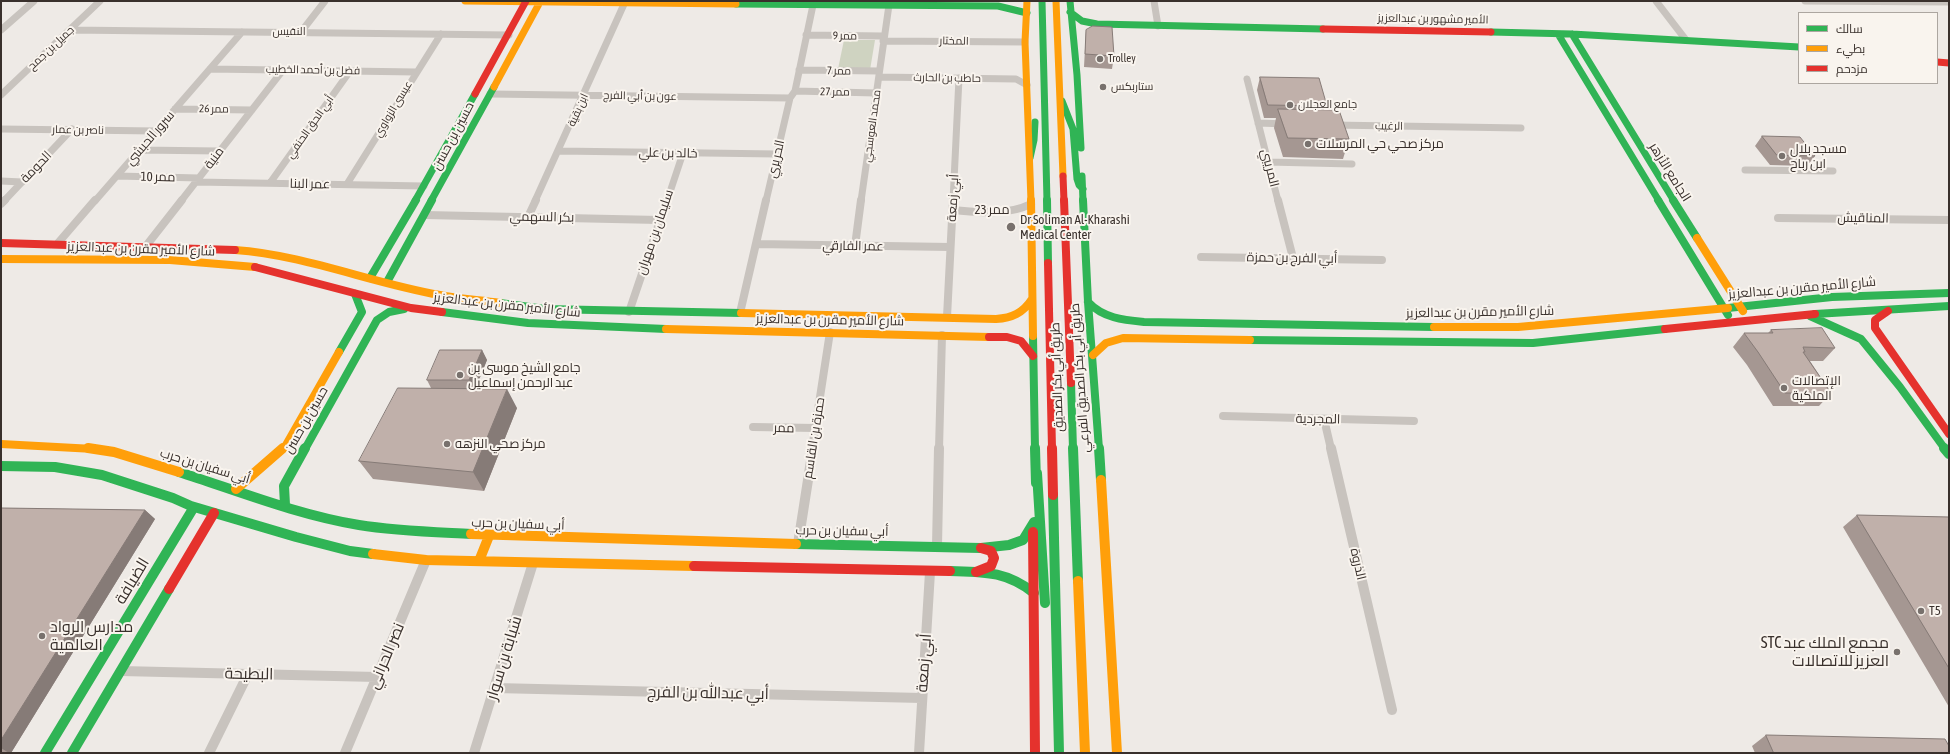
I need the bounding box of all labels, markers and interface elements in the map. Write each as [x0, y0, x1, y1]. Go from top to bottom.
street label: الأمير مشهور بن عبدالعزيز [1377, 11, 1489, 27]
legend [1798, 12, 1938, 84]
text: سالك [1836, 22, 1863, 36]
street label: جميل بن جمح [25, 23, 77, 73]
street label: النفيس [272, 25, 306, 39]
street label: ممر 9 [833, 29, 857, 43]
street label: المختار [939, 34, 969, 48]
text: بطيء [1836, 42, 1865, 56]
place label: Trolley [1108, 52, 1136, 66]
marker: Trolley [1095, 54, 1105, 64]
text: مزدحم [1836, 62, 1868, 76]
street label: فضل بن أحمد الخطيب [266, 63, 360, 77]
street label: ممر 7 [827, 64, 851, 78]
street label: حاطب بن الحارث [913, 71, 981, 85]
street label: عيسى الزواوي [371, 78, 415, 140]
place label: ستاربكس [1111, 80, 1153, 94]
marker: ستاربكس [1098, 82, 1108, 92]
street label: ممر 27 [820, 85, 850, 99]
street label: عون بن أبي الفرج [603, 89, 677, 103]
street label: محمد العوسجي [860, 89, 884, 163]
street label: ابن بقية [565, 91, 591, 129]
street label: أبي الحق الحنفي [283, 93, 337, 161]
place label: جامع العجلان [1298, 98, 1357, 112]
street label: حسين بن حسن [429, 99, 477, 173]
marker: جامع العجلان [1285, 100, 1295, 110]
street label: ممر 26 [199, 102, 229, 116]
street label: سرور الحبشي [122, 108, 178, 168]
street label: الرغيب [1375, 119, 1403, 133]
street label: ناصر بن عمار [52, 123, 104, 137]
place label: مركز صحي حي المرسلات [1316, 136, 1444, 152]
street label: الحريري [764, 138, 788, 180]
marker: مركز صحي حي المرسلات [1303, 139, 1313, 149]
street label: الجامع الأزهر [1646, 140, 1694, 204]
place label: مسجد بلال ابن رباح [1790, 141, 1847, 172]
street label: منية [201, 144, 227, 172]
street label: خالد بن علي [638, 145, 698, 161]
street label: المريبي [1258, 147, 1282, 189]
street label: الحومة [17, 148, 55, 186]
marker: مسجد بلال ابن رباح [1777, 151, 1787, 161]
street label: ممر 10 [140, 169, 176, 185]
street label: أبي زمعة [944, 174, 962, 222]
street label: عمر البنا [290, 176, 330, 192]
street label: سليمان بن مهران [633, 187, 677, 277]
street label: ممر 23 [974, 202, 1010, 218]
street label: بكر السهمي [509, 209, 575, 225]
street label: المناقيش [1837, 210, 1889, 226]
place label: Dr Soliman Al-Kharashi Medical Center [1020, 212, 1130, 243]
marker: Dr Soliman Al-Kharashi Medical Center [1005, 221, 1017, 233]
street label: عمر الفارقي [822, 238, 884, 254]
street label: شارع الأمير مقرن بن عبدالعزيز [67, 239, 215, 259]
street label: أبي الفرج بن حمزة [1247, 249, 1337, 267]
street label: شارع الأمير مقرن بن عبدالعزيز [1728, 274, 1876, 302]
street label: شارع الأمير مقرن بن عبدالعزيز [433, 290, 581, 320]
street label: طريق أبي بكر الصديق الفرعي [1067, 303, 1093, 453]
street label: شارع الأمير مقرن بن عبدالعزيز [1406, 303, 1554, 321]
street label: شارع الأمير مقرن بن عبدالعزيز [756, 311, 904, 329]
street label: طريق أبي بكر الصديق [1047, 322, 1067, 432]
place label: جامع الشيخ موسى بن عبد الرحمن إسماعيل [468, 360, 581, 391]
marker: جامع الشيخ موسى بن عبد الرحمن إسماعيل [455, 370, 465, 380]
place label: الإتصالات الملكية [1792, 373, 1841, 404]
marker: الإتصالات الملكية [1779, 383, 1789, 393]
street label: حسين بن حسن [281, 384, 331, 456]
street label: حمزة بن القاسم [800, 396, 828, 480]
street label: المجردية [1295, 411, 1341, 427]
street label: ممر [773, 420, 795, 436]
place label: مركز صحي النزهه [455, 436, 545, 452]
marker: مركز صحي النزهه [442, 439, 452, 449]
street label: أبي سفيان بن حرب [158, 445, 252, 487]
street label: أبي سفيان بن حرب [471, 515, 565, 533]
street label: أبي سفيان بن حرب [795, 522, 889, 540]
street label: الذروة [1347, 547, 1369, 581]
street label: الضيافة [111, 554, 153, 608]
place label: T5 [1929, 603, 1941, 619]
marker: T5 [1916, 606, 1926, 616]
street label: شبابة بن سوار [482, 614, 526, 702]
place label: مدارس الرواد العالمية [50, 617, 133, 655]
street label: نصر الحراني [363, 620, 409, 692]
marker: مدارس الرواد العالمية [37, 631, 47, 641]
street label: أبي زمعة [912, 633, 936, 693]
place label: STC مجمع الملك عبد العزيز للاتصالات [1761, 633, 1889, 671]
marker: STC مجمع الملك عبد العزيز للاتصالات [1892, 647, 1902, 657]
street label: البطيحة [224, 664, 274, 684]
street label: أبي عبدالله بن الفرج [647, 682, 769, 704]

